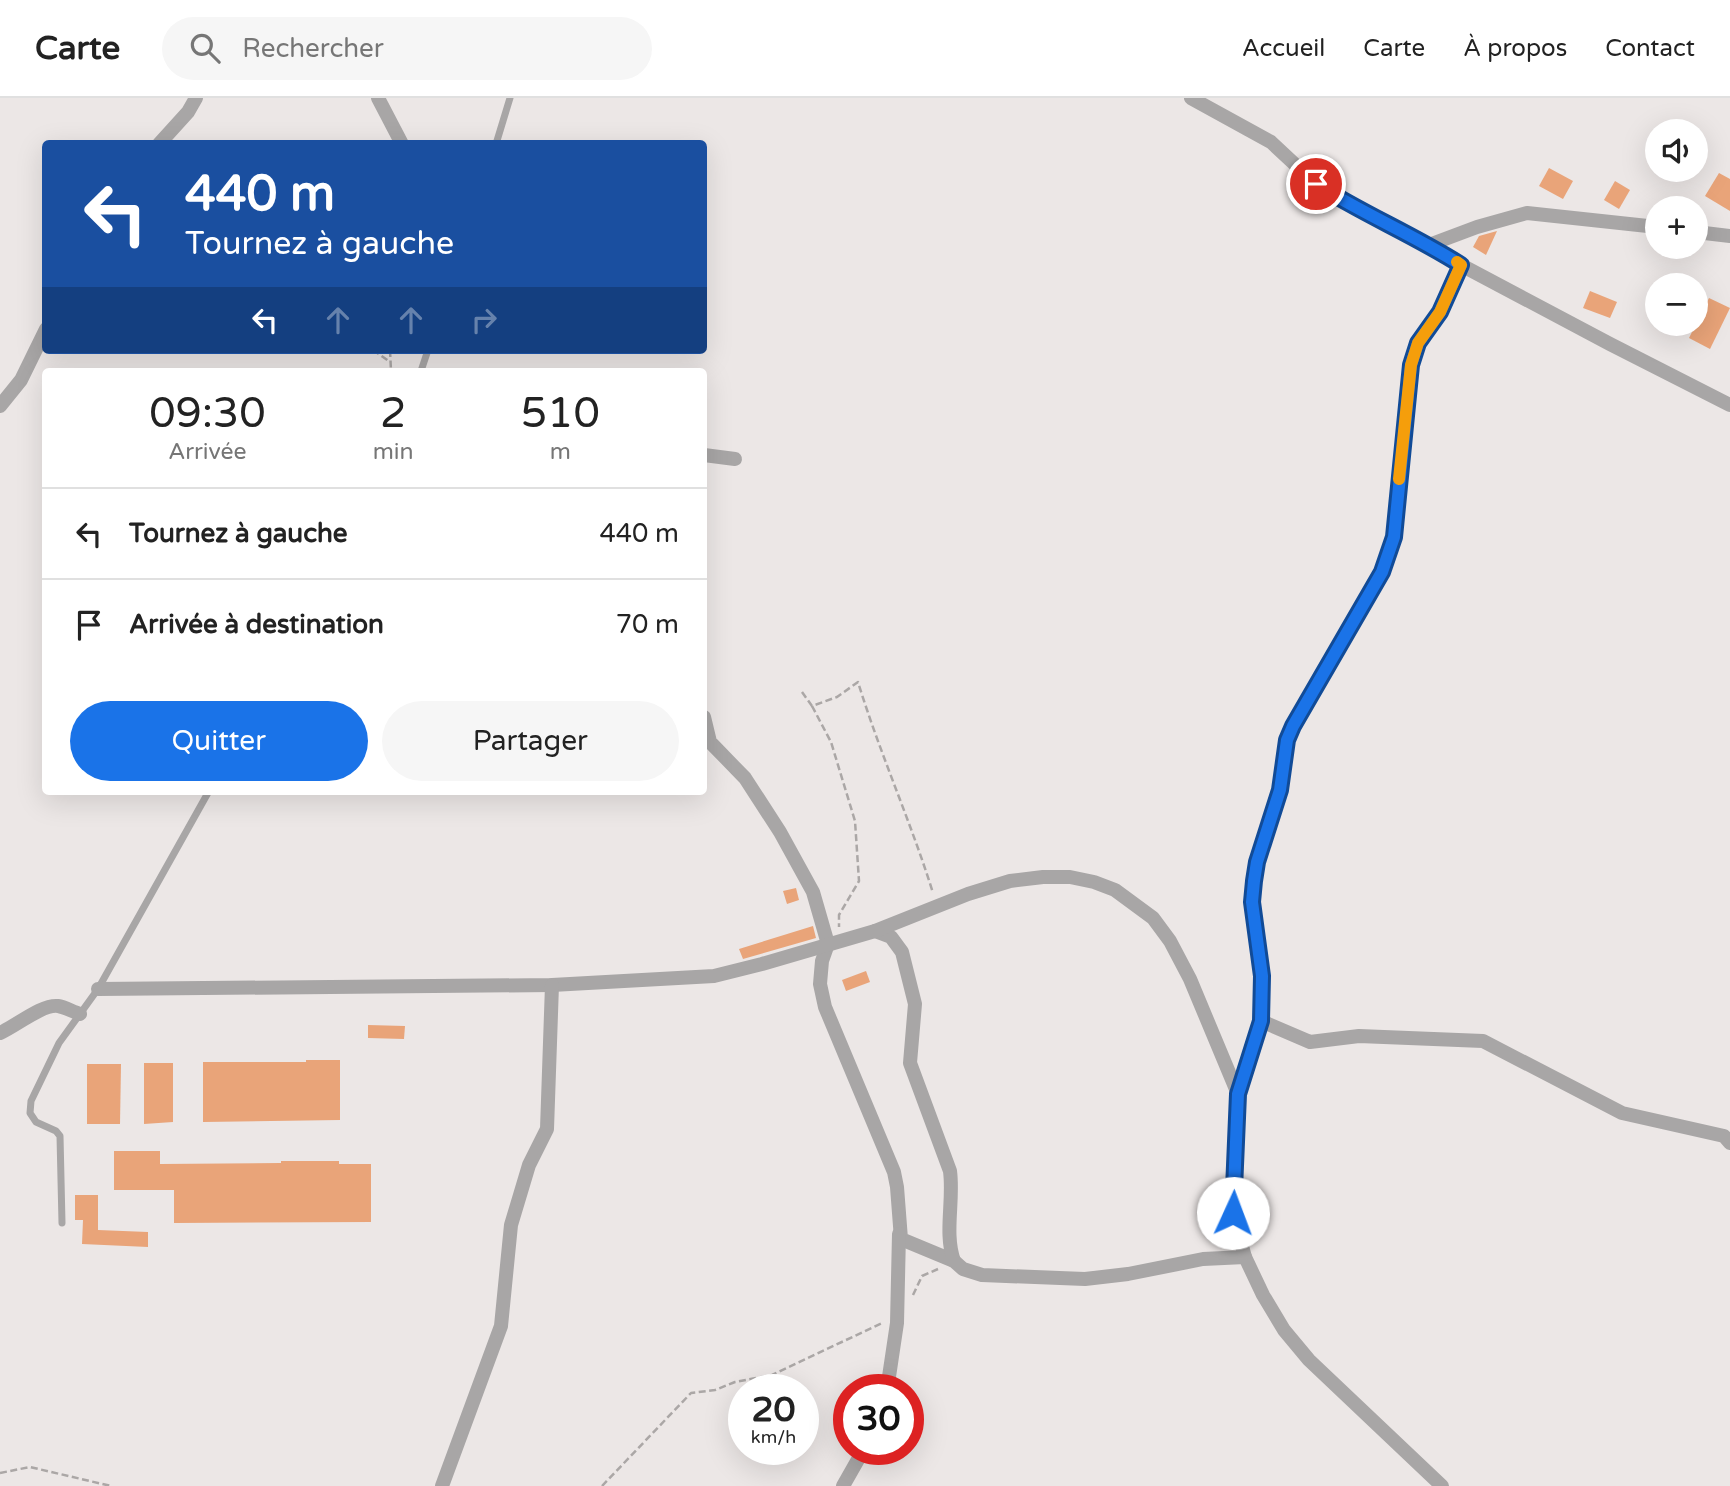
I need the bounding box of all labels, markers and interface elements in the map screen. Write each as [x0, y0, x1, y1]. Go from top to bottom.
search box [162, 17, 652, 80]
text: Carte [35, 29, 120, 68]
icon: search [186, 29, 224, 67]
text: Rechercher [242, 33, 384, 64]
text: Accueil [1242, 34, 1325, 63]
text: Carte [1363, 34, 1425, 63]
text: À propos [1463, 34, 1567, 63]
text: Contact [1605, 34, 1695, 63]
map controls [1645, 119, 1708, 336]
button: sound [1645, 119, 1708, 182]
pin [1286, 154, 1346, 214]
text: 440 m [185, 165, 335, 224]
icon: arrive [1297, 165, 1335, 203]
icon: left [70, 168, 161, 259]
button: + [1645, 196, 1708, 259]
text: Tournez à gauche [185, 225, 454, 263]
button: − [1645, 273, 1708, 336]
icon: left [246, 301, 284, 339]
icon: ahead [319, 301, 357, 339]
icon: ahead [392, 301, 430, 339]
icon: right [465, 301, 503, 339]
text: 09:30 [149, 388, 266, 439]
text: 2 [380, 388, 406, 439]
text: 510 [521, 388, 600, 439]
text: Arrivée [168, 438, 247, 466]
text: min [373, 438, 414, 466]
text: m [550, 438, 571, 466]
icon: left [70, 515, 108, 553]
text: Tournez à gauche [129, 518, 348, 549]
text: 440 m [599, 518, 679, 549]
icon: arrive [70, 606, 108, 644]
text: Arrivée à destination [129, 609, 384, 640]
text: 70 m [616, 609, 679, 640]
button: Quitter [70, 701, 368, 781]
button: Partager [382, 701, 679, 781]
position arrow [1196, 1176, 1270, 1250]
speed limit sign: 30 [833, 1374, 924, 1465]
text: 20 [752, 1389, 795, 1431]
text: km/h [751, 1426, 796, 1448]

